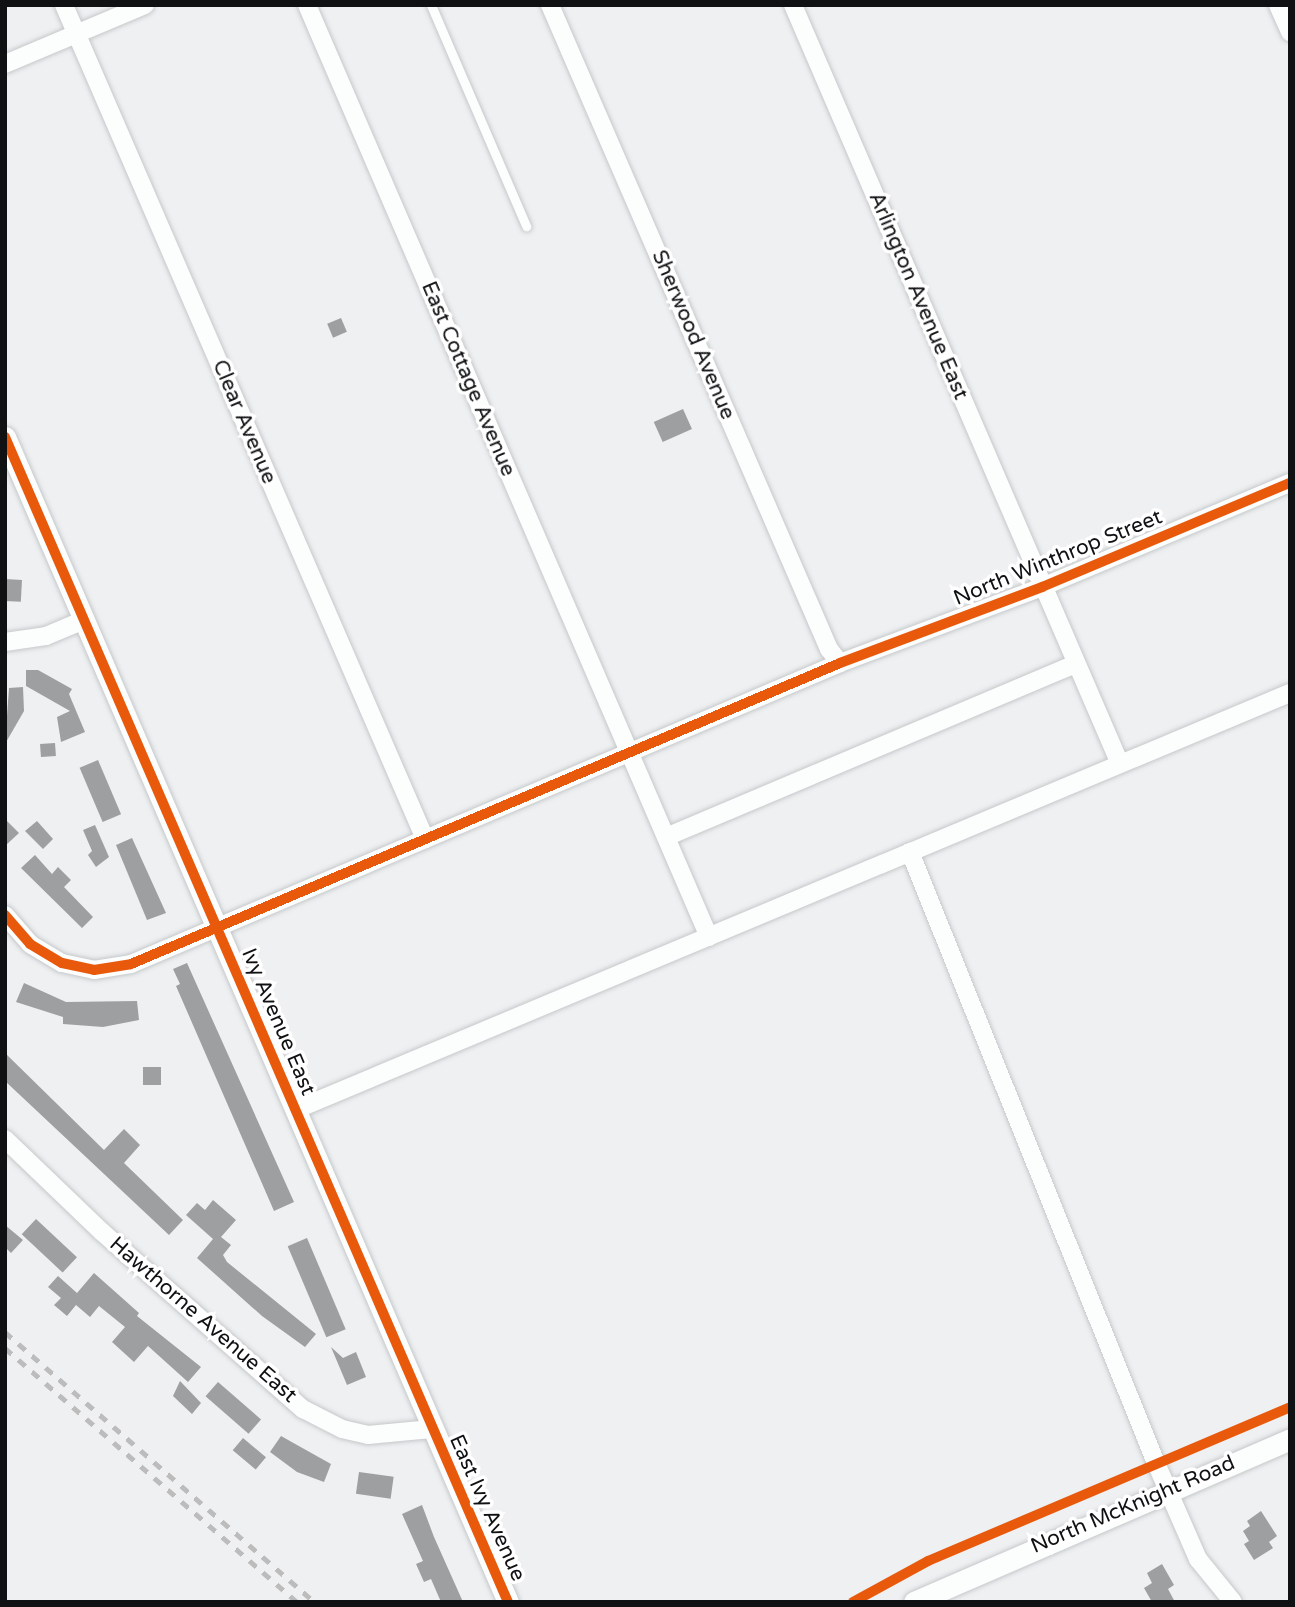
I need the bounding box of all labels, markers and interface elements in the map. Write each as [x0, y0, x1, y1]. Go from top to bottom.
street label: Arlington Avenue East [863, 189, 973, 403]
street label: Sherwood Avenue [646, 247, 740, 423]
street label: East Cottage Avenue [416, 278, 520, 480]
street label: Clear Avenue [207, 356, 281, 488]
street label: North Winthrop Street [950, 505, 1166, 611]
street label: Ivy Avenue East [236, 945, 320, 1099]
street label: Hawthorne Avenue East [104, 1232, 302, 1408]
street label: East Ivy Avenue [443, 1431, 531, 1585]
street label: North McKnight Road [1027, 1451, 1239, 1559]

